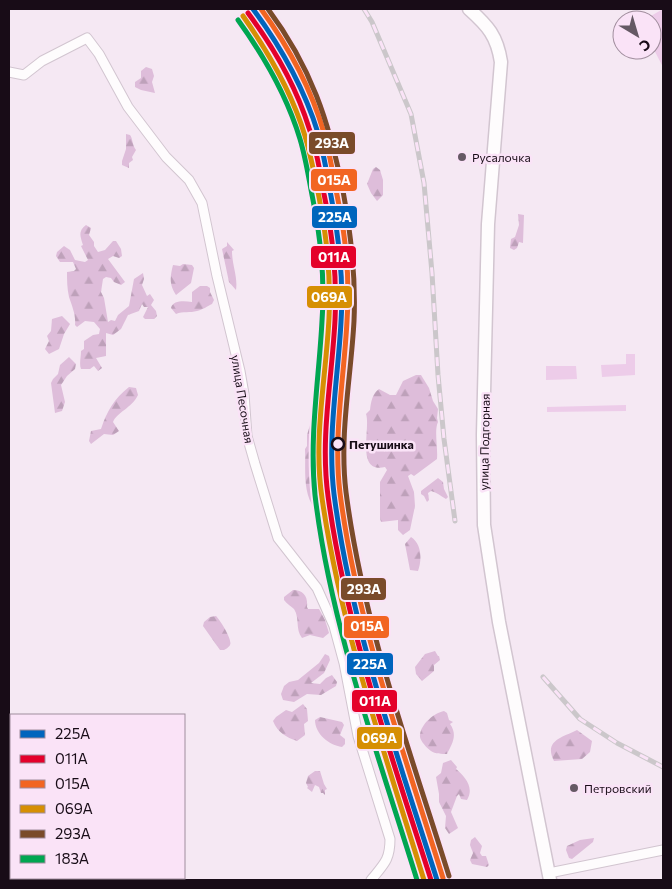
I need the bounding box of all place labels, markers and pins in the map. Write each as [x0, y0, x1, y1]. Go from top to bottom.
place label: Русалочка [472, 150, 531, 164]
marker: Русалочка [456, 151, 468, 163]
marker: Петушинка [331, 437, 345, 451]
place label: Петушинка [349, 437, 414, 451]
place label: Петровский [584, 781, 652, 795]
marker: Петровский [568, 782, 580, 794]

